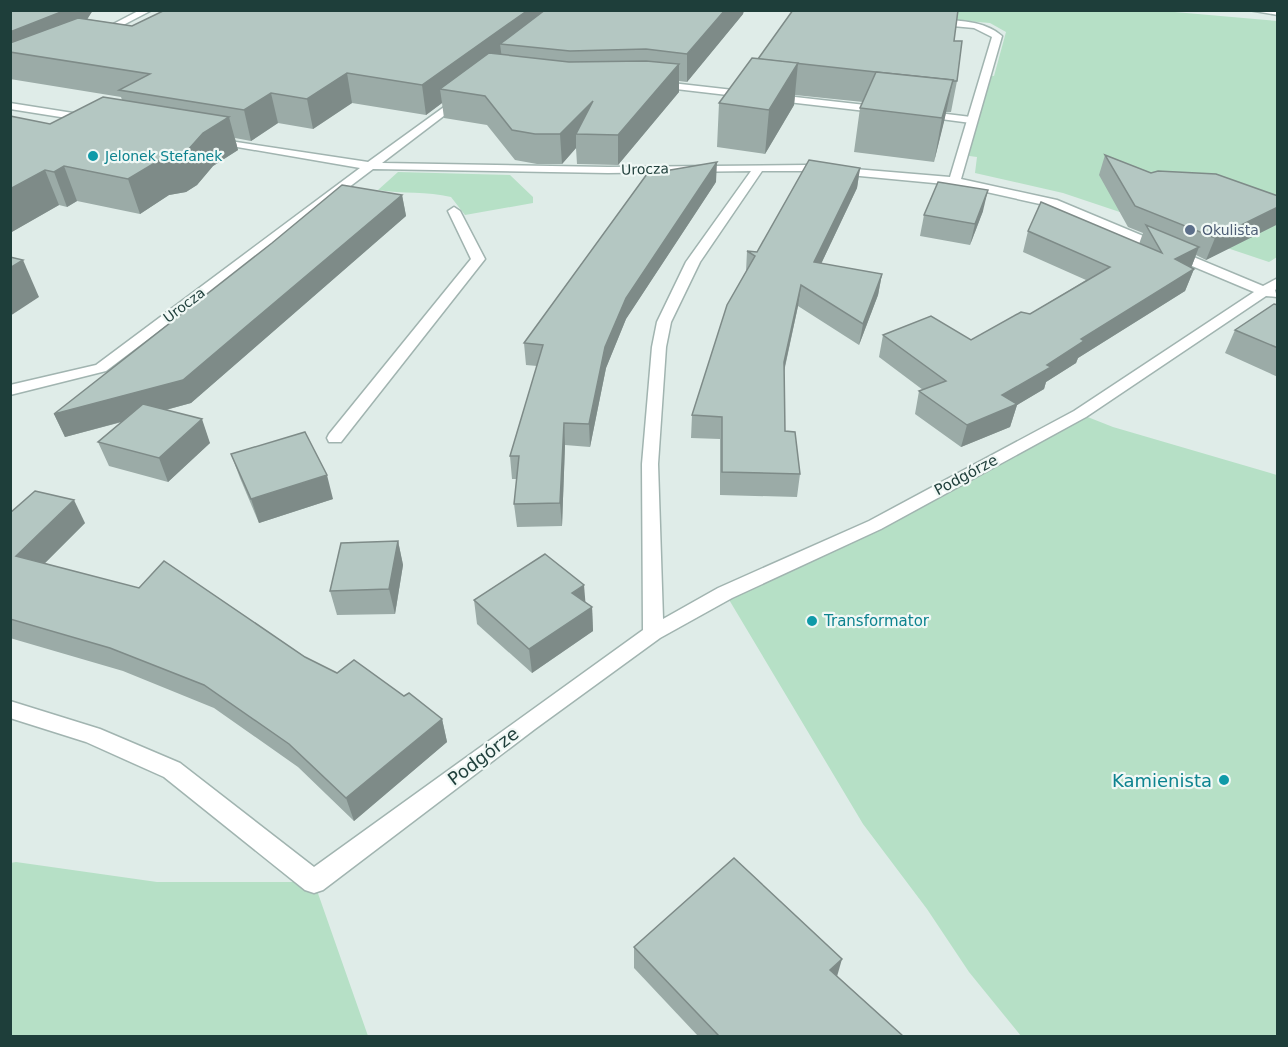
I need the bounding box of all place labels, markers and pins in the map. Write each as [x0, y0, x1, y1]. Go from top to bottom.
place label: Jelonek Stefanek [104, 148, 223, 164]
marker: Jelonek Stefanek [86, 149, 100, 163]
place label: Okulista [1202, 222, 1259, 238]
marker: Okulista [1183, 223, 1197, 237]
place label: Transformator [823, 612, 930, 630]
marker: Transformator [805, 614, 819, 628]
place label: Kamienista [1112, 770, 1212, 791]
marker: Kamienista [1217, 773, 1231, 787]

